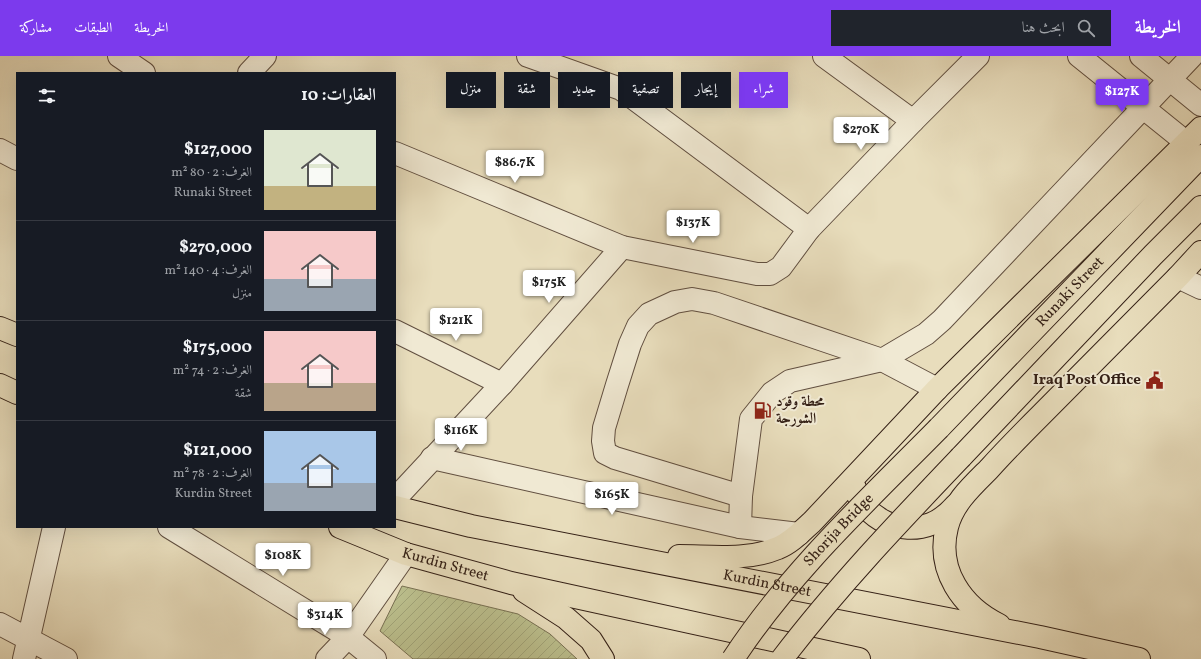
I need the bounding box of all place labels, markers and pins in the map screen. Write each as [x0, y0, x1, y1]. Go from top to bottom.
pin: $127K [1094, 79, 1150, 113]
pin: $270K [833, 117, 889, 151]
pin: $86.7K [482, 150, 548, 184]
pin: $137K [665, 210, 721, 244]
pin: $175K [521, 270, 577, 304]
pin: $121K [428, 308, 484, 342]
place label: Iraq Post Office [1033, 370, 1141, 391]
public building icon: Iraq Post Office [1144, 370, 1164, 390]
place label: محطة وقود الشورجة [776, 392, 825, 430]
fuel station icon: محطة وقود الشورجة [753, 401, 773, 421]
pin: $116K [433, 418, 489, 452]
pin: $165K [584, 482, 640, 516]
pin: $108K [255, 543, 311, 577]
pin: $314K [297, 602, 353, 636]

